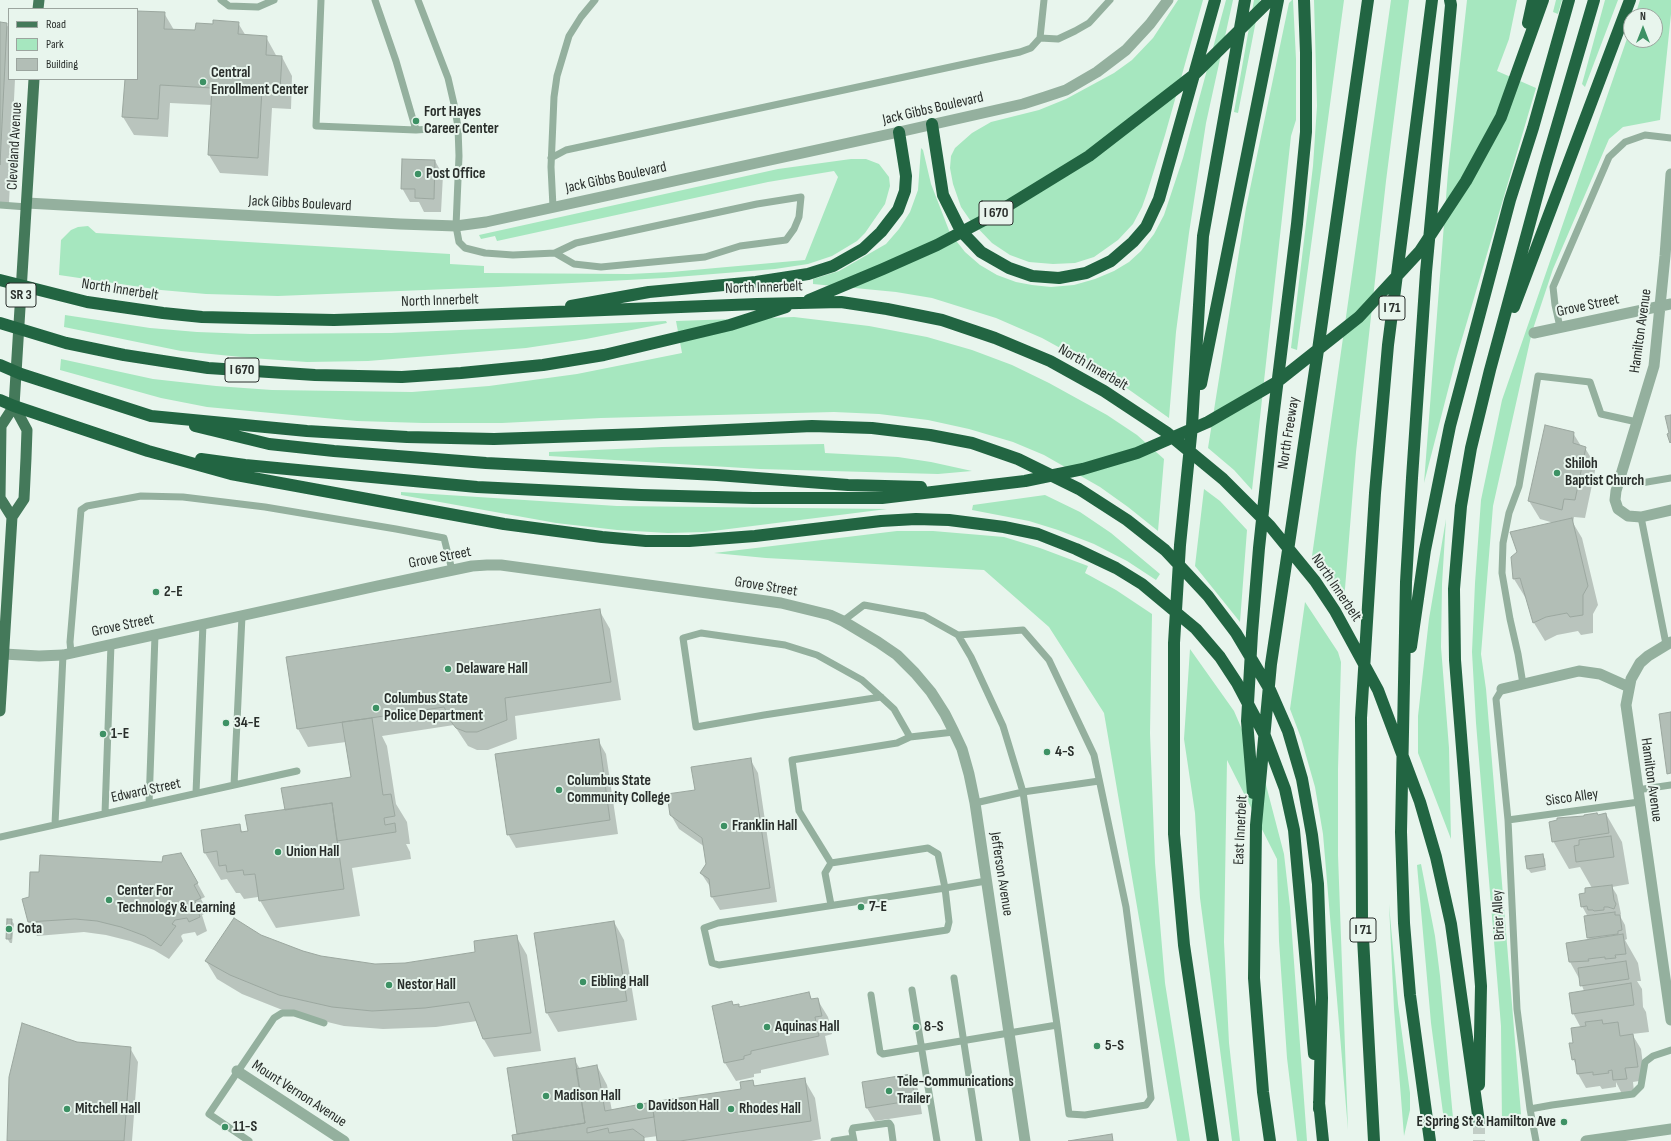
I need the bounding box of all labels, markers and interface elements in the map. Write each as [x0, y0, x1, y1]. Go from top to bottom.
legend [8, 8, 138, 80]
north arrow [1623, 8, 1663, 48]
text: N [1640, 10, 1646, 23]
text: Road [46, 17, 66, 32]
text: Park [46, 37, 64, 52]
text: Building [46, 57, 78, 72]
place label: Central Enrollment Center [211, 64, 308, 99]
marker: Central Enrollment Center [198, 77, 208, 87]
street label: Jack Gibbs Boulevard [881, 89, 985, 129]
street label: Cleveland Avenue [4, 102, 26, 190]
place label: Fort Hayes Career Center [424, 103, 499, 138]
marker: Fort Hayes Career Center [411, 116, 421, 126]
street label: Jack Gibbs Boulevard [564, 158, 668, 198]
place label: Post Office [426, 165, 485, 183]
marker: Post Office [413, 169, 423, 179]
street label: Jack Gibbs Boulevard [248, 192, 352, 216]
road number: I 670 [979, 201, 1013, 225]
street label: North Innerbelt [80, 275, 160, 305]
street label: North Innerbelt [725, 278, 803, 298]
road number: SR 3 [6, 283, 36, 307]
street label: Hamilton Avenue [1626, 288, 1656, 374]
street label: North Innerbelt [401, 291, 479, 311]
street label: Grove Street [1555, 291, 1621, 321]
road number: I 71 [1379, 296, 1405, 320]
street label: North Innerbelt [1055, 341, 1131, 395]
road number: I 670 [225, 358, 259, 382]
street label: North Freeway [1274, 395, 1304, 471]
place label: Shiloh Baptist Church [1565, 455, 1644, 490]
marker: Shiloh Baptist Church [1552, 468, 1562, 478]
street label: Grove Street [407, 543, 473, 573]
street label: North Innerbelt [1307, 551, 1365, 625]
street label: Grove Street [733, 573, 799, 601]
place label: 2-E [164, 583, 183, 601]
marker: 2-E [151, 587, 161, 597]
street label: Grove Street [90, 611, 156, 641]
place label: Delaware Hall [456, 660, 528, 678]
marker: Delaware Hall [443, 664, 453, 674]
place label: Columbus State Police Department [384, 690, 483, 725]
marker: Columbus State Police Department [371, 703, 381, 713]
place label: 34-E [234, 714, 260, 732]
marker: 34-E [221, 718, 231, 728]
place label: 1-E [111, 725, 129, 743]
marker: 1-E [98, 729, 108, 739]
street label: Hamilton Avenue [1636, 737, 1666, 823]
place label: 4-S [1055, 743, 1074, 761]
marker: 4-S [1042, 747, 1052, 757]
place label: Columbus State Community College [567, 772, 670, 807]
street label: Edward Street [110, 775, 182, 807]
marker: Columbus State Community College [554, 785, 564, 795]
street label: Sisco Alley [1544, 785, 1600, 811]
street label: East Innerbelt [1230, 795, 1252, 865]
place label: Franklin Hall [732, 817, 797, 835]
marker: Franklin Hall [719, 821, 729, 831]
street label: Jefferson Avenue [985, 831, 1017, 917]
place label: Union Hall [286, 843, 339, 861]
marker: Union Hall [273, 847, 283, 857]
place label: Center For Technology & Learning [117, 882, 235, 917]
street label: Brier Alley [1489, 889, 1509, 941]
marker: Center For Technology & Learning [104, 895, 114, 905]
place label: 7-E [869, 898, 887, 916]
marker: 7-E [856, 902, 866, 912]
road number: I 71 [1350, 918, 1376, 942]
place label: Cota [17, 920, 42, 938]
marker: Cota [4, 924, 14, 934]
place label: Eibling Hall [591, 973, 649, 991]
place label: Nestor Hall [397, 976, 456, 994]
marker: Eibling Hall [578, 977, 588, 987]
marker: Nestor Hall [384, 980, 394, 990]
place label: Aquinas Hall [775, 1018, 840, 1036]
place label: 8-S [924, 1018, 944, 1036]
marker: Aquinas Hall [762, 1022, 772, 1032]
marker: 8-S [911, 1022, 921, 1032]
place label: 5-S [1105, 1037, 1124, 1055]
marker: 5-S [1092, 1041, 1102, 1051]
street label: Mount Vernon Avenue [248, 1057, 350, 1131]
place label: Tele-Communications Trailer [897, 1073, 1014, 1108]
marker: Tele-Communications Trailer [884, 1086, 894, 1096]
place label: Madison Hall [554, 1087, 621, 1105]
marker: Madison Hall [541, 1091, 551, 1101]
place label: Davidson Hall [648, 1097, 719, 1115]
place label: Mitchell Hall [75, 1100, 140, 1118]
place label: Rhodes Hall [739, 1100, 801, 1118]
marker: Davidson Hall [635, 1101, 645, 1111]
marker: Mitchell Hall [62, 1104, 72, 1114]
marker: Rhodes Hall [726, 1104, 736, 1114]
place label: E Spring St & Hamilton Ave [1417, 1113, 1556, 1131]
marker: E Spring St & Hamilton Ave [1559, 1117, 1569, 1127]
place label: 11-S [233, 1118, 257, 1136]
marker: 11-S [220, 1122, 230, 1132]

